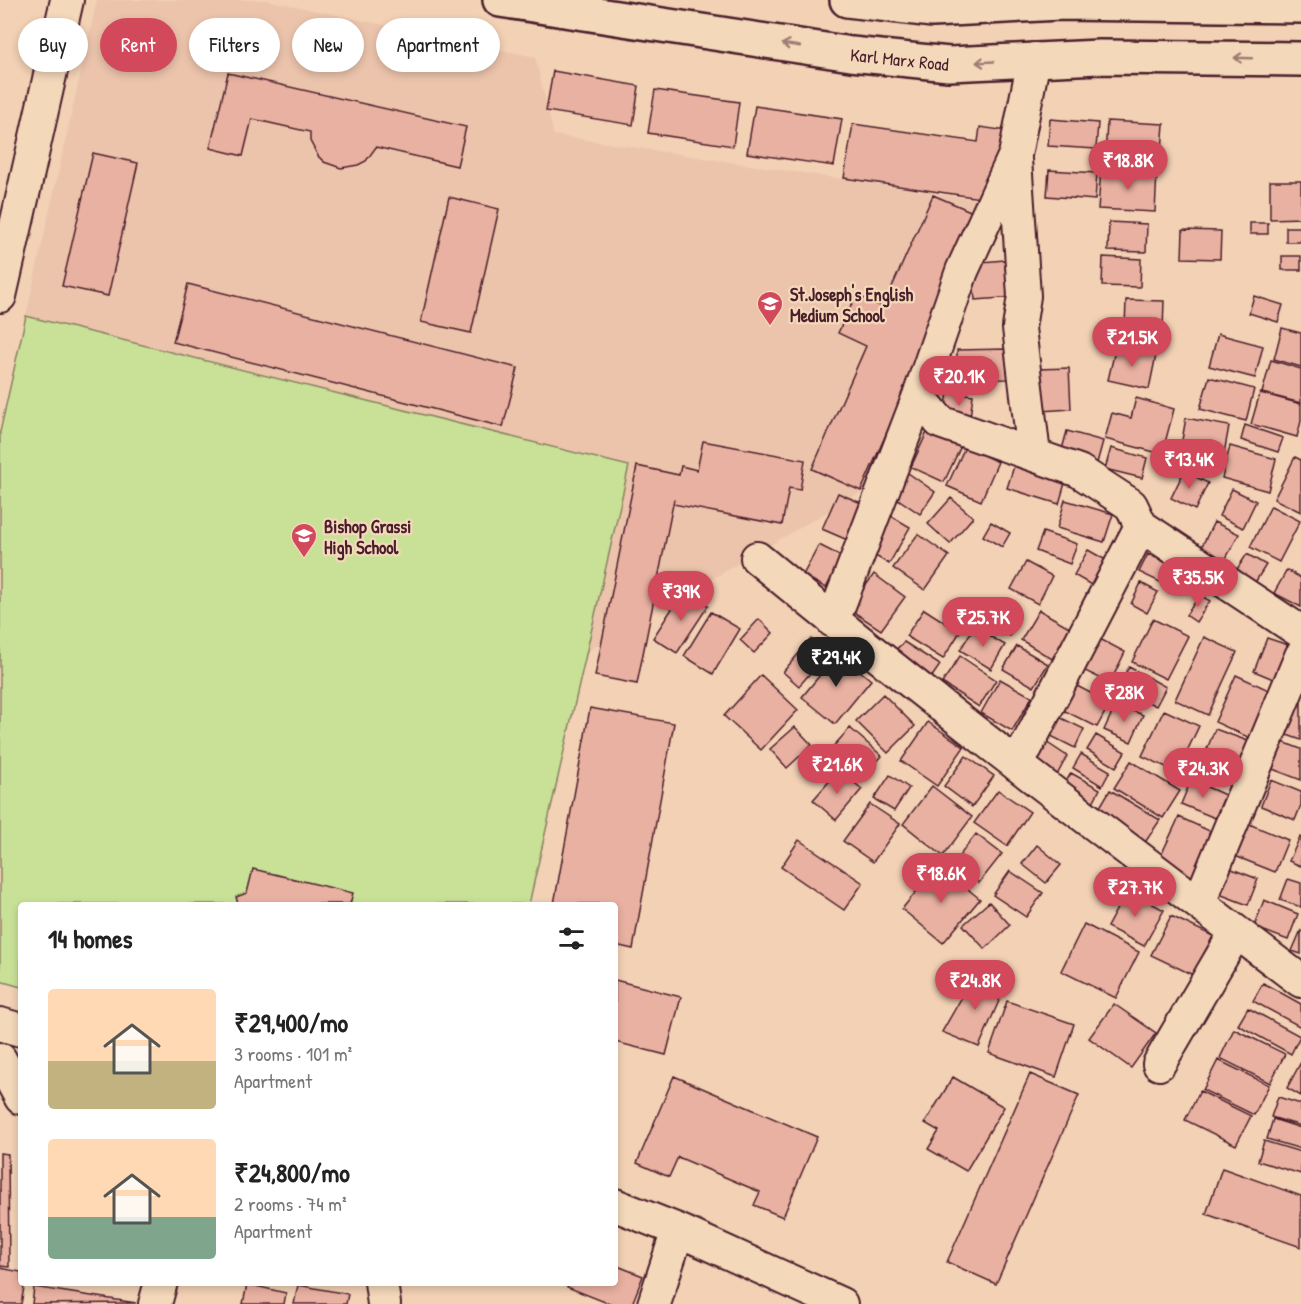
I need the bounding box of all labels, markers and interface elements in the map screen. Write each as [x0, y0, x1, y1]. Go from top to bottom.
chip: Buy [18, 18, 88, 72]
chip: Rent [100, 18, 177, 72]
chip: Filters [189, 18, 280, 72]
chip: New [292, 18, 364, 72]
chip: Apartment [376, 18, 500, 72]
one-way arrow [782, 39, 801, 50]
street label: Karl Marx Road [849, 42, 950, 76]
one-way arrow [1233, 52, 1253, 63]
one-way arrow [975, 56, 995, 67]
pin: ₹18.8K [1079, 140, 1177, 191]
text: ₹18.8K [1103, 146, 1153, 173]
place label: St.Joseph's English Medium School [790, 282, 913, 328]
school or university icon: St.Joseph's English Medium School [755, 289, 785, 327]
pin: ₹21.5K [1083, 317, 1181, 368]
text: ₹21.5K [1106, 323, 1158, 350]
pin: ₹20.1K [910, 356, 1008, 407]
text: ₹20.1K [933, 362, 985, 389]
pin: ₹13.4K [1140, 439, 1238, 490]
text: ₹13.4K [1164, 445, 1214, 472]
place label: Bishop Grassi High School [324, 514, 411, 561]
school or university icon: Bishop Grassi High School [289, 521, 319, 559]
pin: ₹35.5K [1149, 557, 1247, 608]
text: ₹35.5K [1172, 563, 1224, 590]
pin: ₹39K [645, 571, 717, 622]
text: ₹39K [662, 577, 700, 604]
pin: ₹25.7K [934, 597, 1032, 648]
text: ₹25.7K [956, 603, 1010, 630]
pin: ₹29.4K [787, 637, 885, 688]
text: ₹29.4K [811, 643, 861, 670]
pin: ₹28K [1088, 672, 1160, 723]
text: ₹28K [1104, 678, 1144, 705]
pin: ₹21.6K [788, 744, 886, 795]
pin: ₹24.3K [1154, 748, 1252, 799]
text: ₹21.6K [812, 750, 862, 777]
text: ₹24.3K [1177, 754, 1229, 781]
pin: ₹18.6K [892, 853, 990, 904]
text: ₹18.6K [916, 859, 966, 886]
pin: ₹27.7K [1086, 867, 1184, 918]
text: ₹27.7K [1107, 873, 1163, 900]
text: 14 homes [48, 921, 133, 956]
icon: filters [555, 922, 588, 955]
pin: ₹24.8K [926, 960, 1024, 1011]
text: ₹24.8K [949, 966, 1001, 993]
text: ₹29,400/mo [234, 1005, 348, 1040]
icon: home [96, 1013, 168, 1085]
text: 3 rooms · 101 m² [234, 1040, 352, 1067]
text: Apartment [234, 1067, 312, 1094]
text: ₹24,800/mo [234, 1155, 350, 1190]
icon: home [96, 1163, 168, 1235]
text: 2 rooms · 74 m² [234, 1190, 346, 1217]
text: Apartment [234, 1217, 312, 1244]

